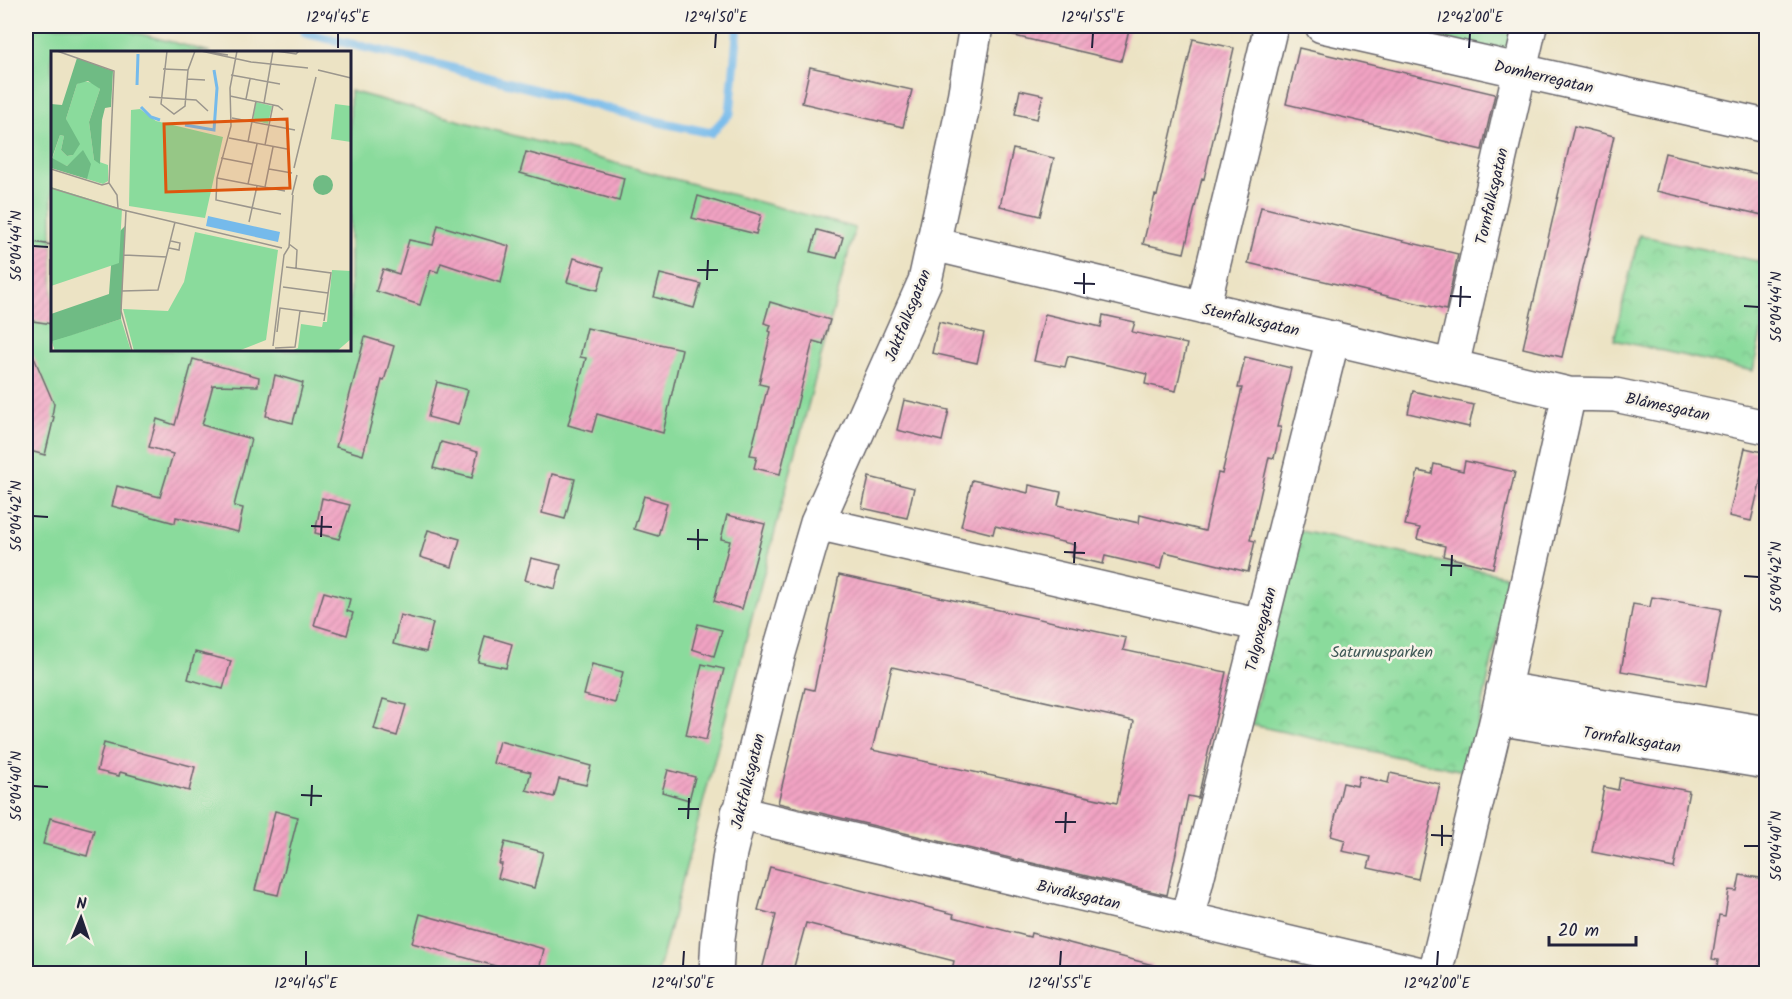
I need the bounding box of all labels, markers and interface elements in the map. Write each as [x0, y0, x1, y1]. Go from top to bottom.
text: 12°41'45"E [306, 6, 371, 30]
text: 12°41'50"E [685, 6, 749, 30]
text: 12°41'55"E [1061, 6, 1126, 30]
text: 12°42'00"E [1437, 6, 1504, 30]
inset map [51, 51, 351, 351]
street label: Domherregatan [1492, 54, 1596, 101]
street label: Tornfalksgatan [1469, 145, 1516, 247]
text: 56°04'44"N [5, 210, 29, 282]
street label: Jaktfalksgatan [878, 266, 938, 366]
text: 56°04'44"N [1765, 271, 1789, 343]
street label: Stenfalksgatan [1199, 297, 1302, 344]
street label: Blåmesgatan [1623, 386, 1712, 429]
text: 56°04'42"N [5, 480, 29, 552]
text: 56°04'42"N [1765, 541, 1789, 613]
street label: Talgoxegatan [1239, 585, 1284, 674]
park label: Saturnusparken [1331, 640, 1433, 665]
street label: Tornfalksgatan [1581, 720, 1682, 761]
street label: Jaktfalksgatan [724, 731, 772, 832]
text: 56°04'40"N [5, 751, 29, 821]
text: 56°04'40"N [1765, 811, 1789, 881]
street label: Bivråksgatan [1034, 874, 1123, 917]
north arrow [51, 888, 111, 948]
text: N [76, 892, 87, 917]
scale bar [1549, 909, 1636, 947]
text: 20 m [1558, 917, 1599, 946]
text: 12°41'45"E [274, 972, 339, 996]
text: 12°41'50"E [652, 972, 716, 996]
text: 12°41'55"E [1028, 972, 1093, 996]
text: 12°42'00"E [1404, 972, 1471, 996]

